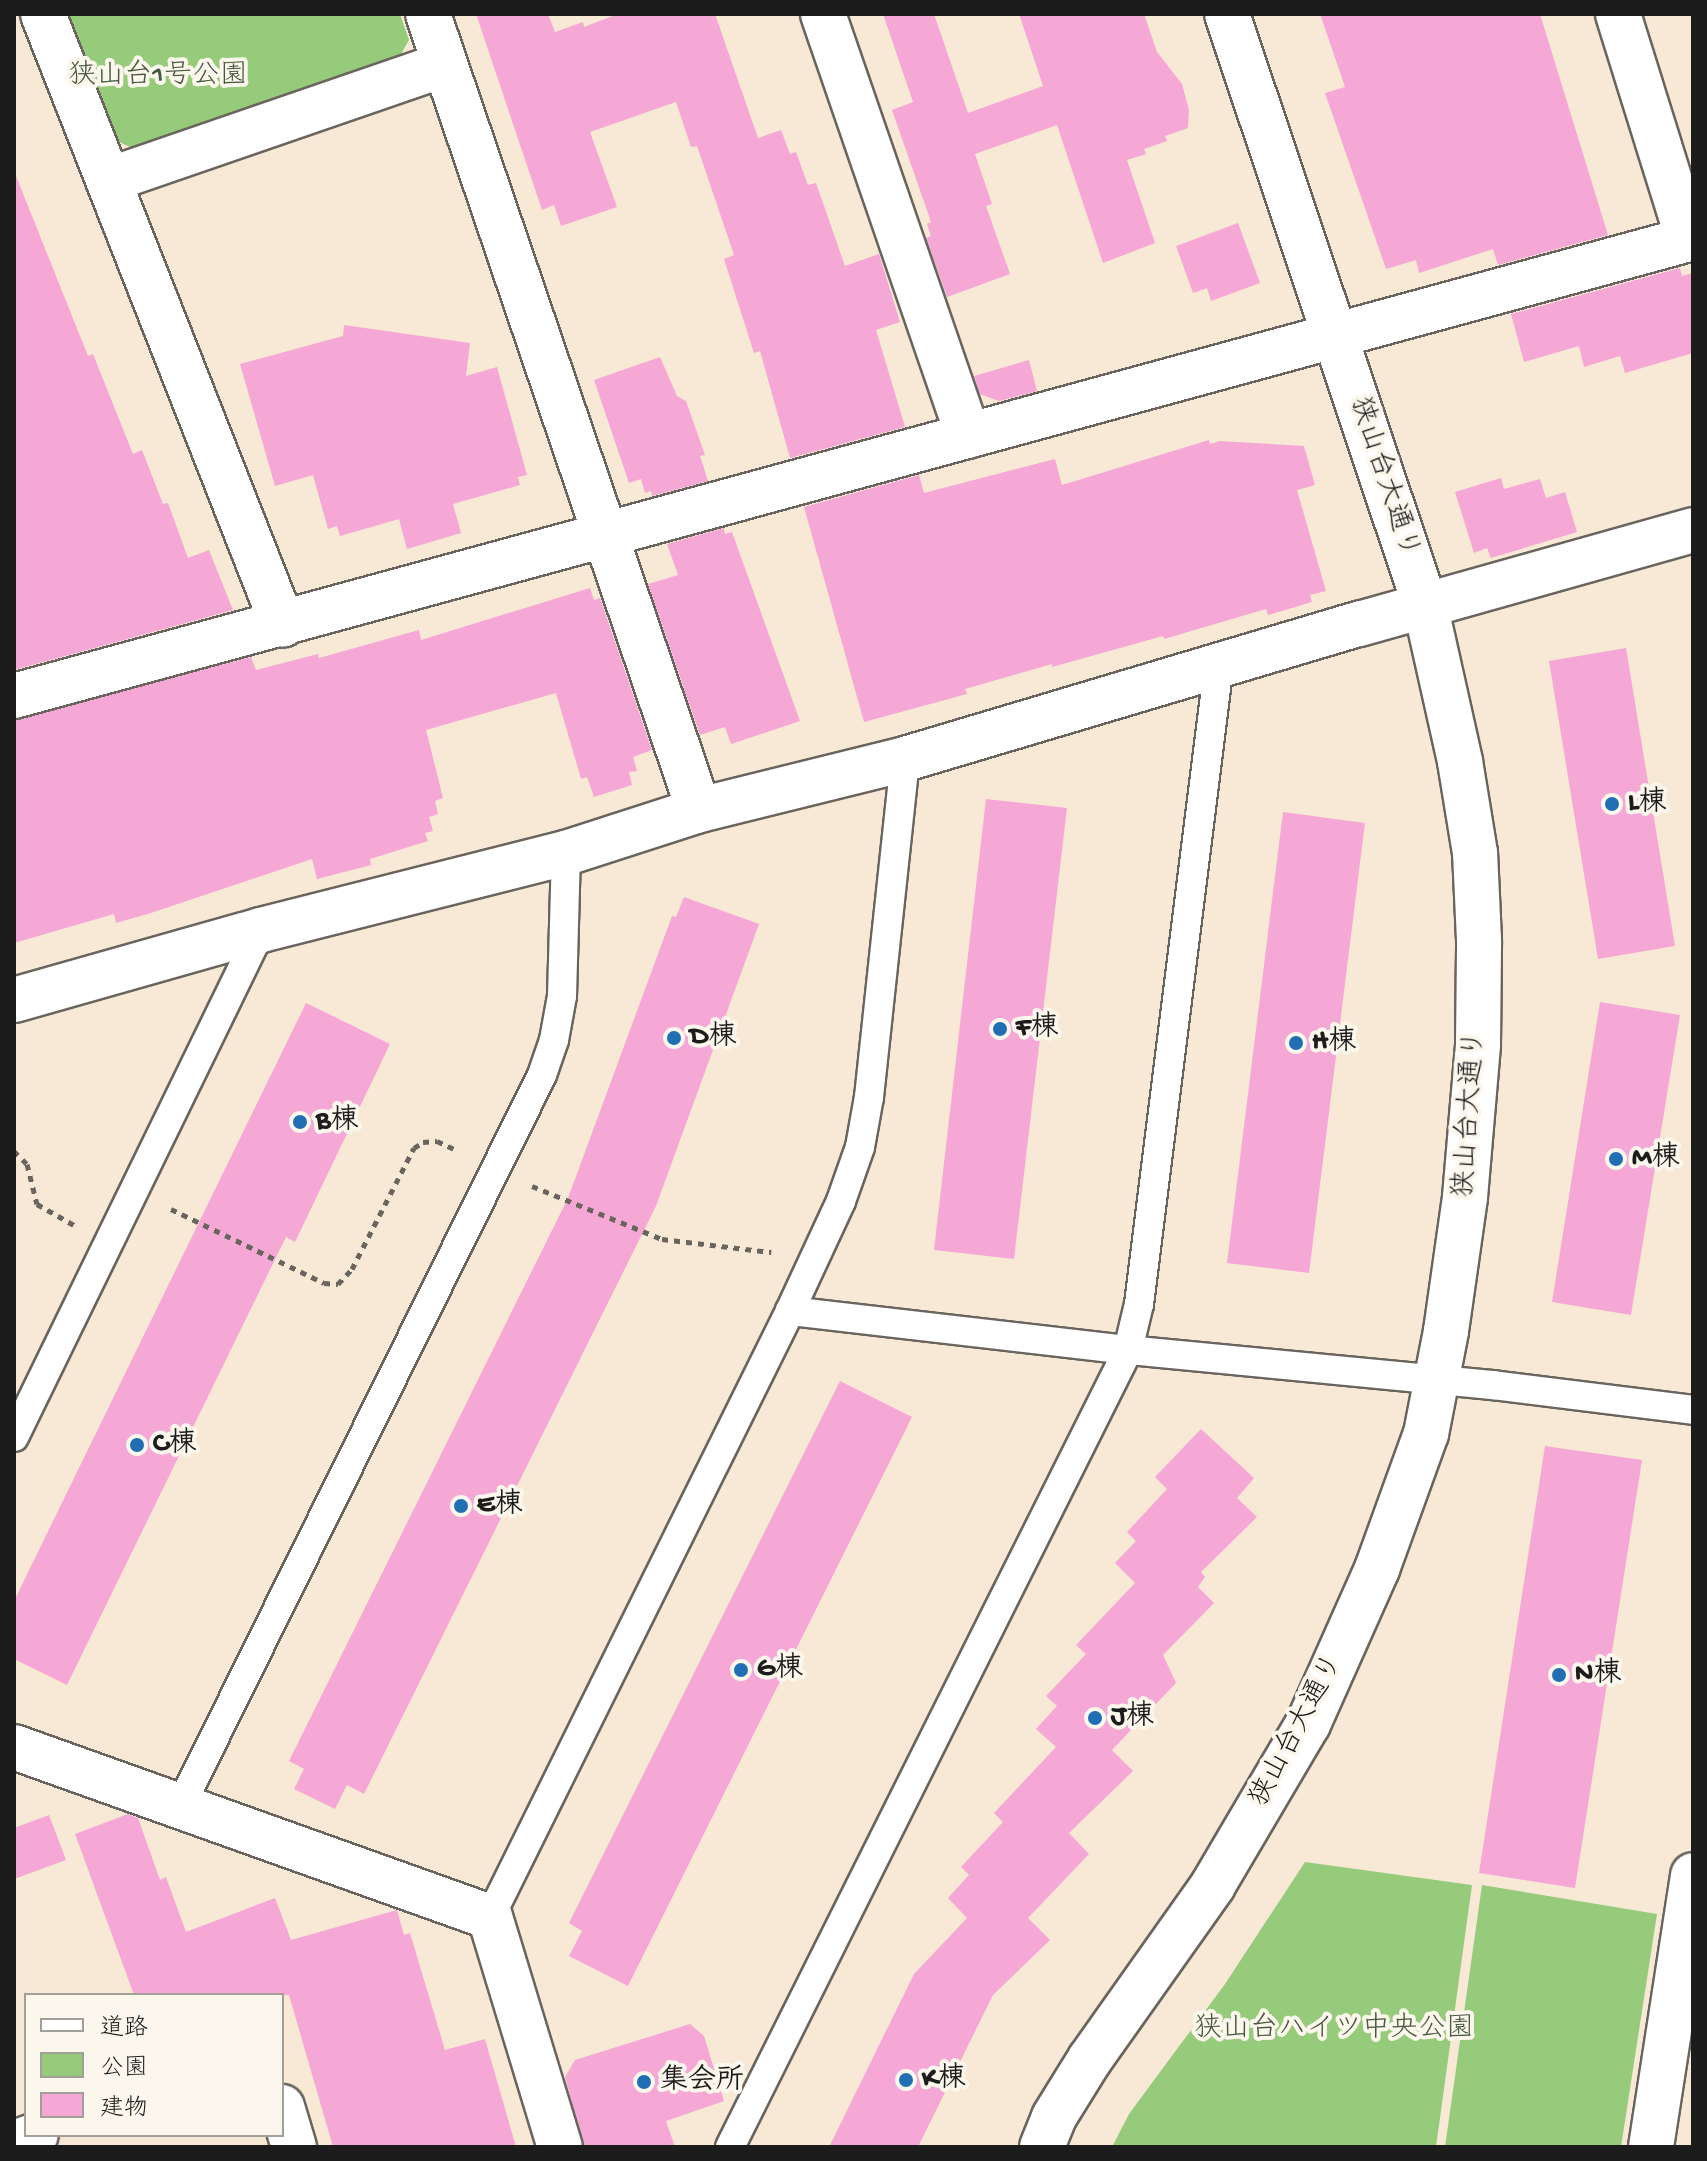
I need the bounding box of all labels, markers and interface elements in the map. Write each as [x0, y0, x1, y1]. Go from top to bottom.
park label: 狭山台1号公園 [68, 60, 248, 94]
street label: 狭山台大通り [1341, 393, 1425, 563]
place label: L棟 [1628, 787, 1666, 821]
marker: L棟 [1603, 795, 1621, 813]
place label: F棟 [1016, 1012, 1058, 1046]
marker: F棟 [991, 1020, 1009, 1038]
place label: D棟 [690, 1021, 736, 1055]
place label: H棟 [1312, 1026, 1356, 1060]
marker: D棟 [665, 1029, 683, 1047]
street label: 狭山台大通り [1448, 1029, 1494, 1199]
marker: H棟 [1287, 1034, 1305, 1052]
place label: B棟 [316, 1105, 358, 1139]
marker: B棟 [291, 1113, 309, 1131]
place label: M棟 [1632, 1142, 1679, 1176]
marker: M棟 [1607, 1150, 1625, 1168]
place label: C棟 [153, 1428, 196, 1462]
marker: C棟 [128, 1436, 146, 1454]
place label: E棟 [477, 1489, 522, 1523]
marker: E棟 [452, 1497, 470, 1515]
street label: 狭山台大通り [1244, 1649, 1352, 1813]
place label: G棟 [757, 1653, 803, 1687]
place label: N棟 [1575, 1658, 1621, 1692]
marker: G棟 [732, 1661, 750, 1679]
marker: N棟 [1550, 1666, 1568, 1684]
place label: J棟 [1111, 1701, 1154, 1735]
marker: J棟 [1086, 1709, 1104, 1727]
legend [24, 1993, 284, 2137]
park label: 狭山台ハイツ中央公園 [1194, 2013, 1474, 2047]
text: 道路 [100, 2015, 148, 2044]
text: 公園 [100, 2055, 148, 2084]
place label: K棟 [922, 2063, 965, 2097]
place label: 集会所 [660, 2065, 744, 2099]
marker: K棟 [897, 2071, 915, 2089]
marker: 集会所 [635, 2073, 653, 2091]
text: 建物 [100, 2095, 148, 2124]

